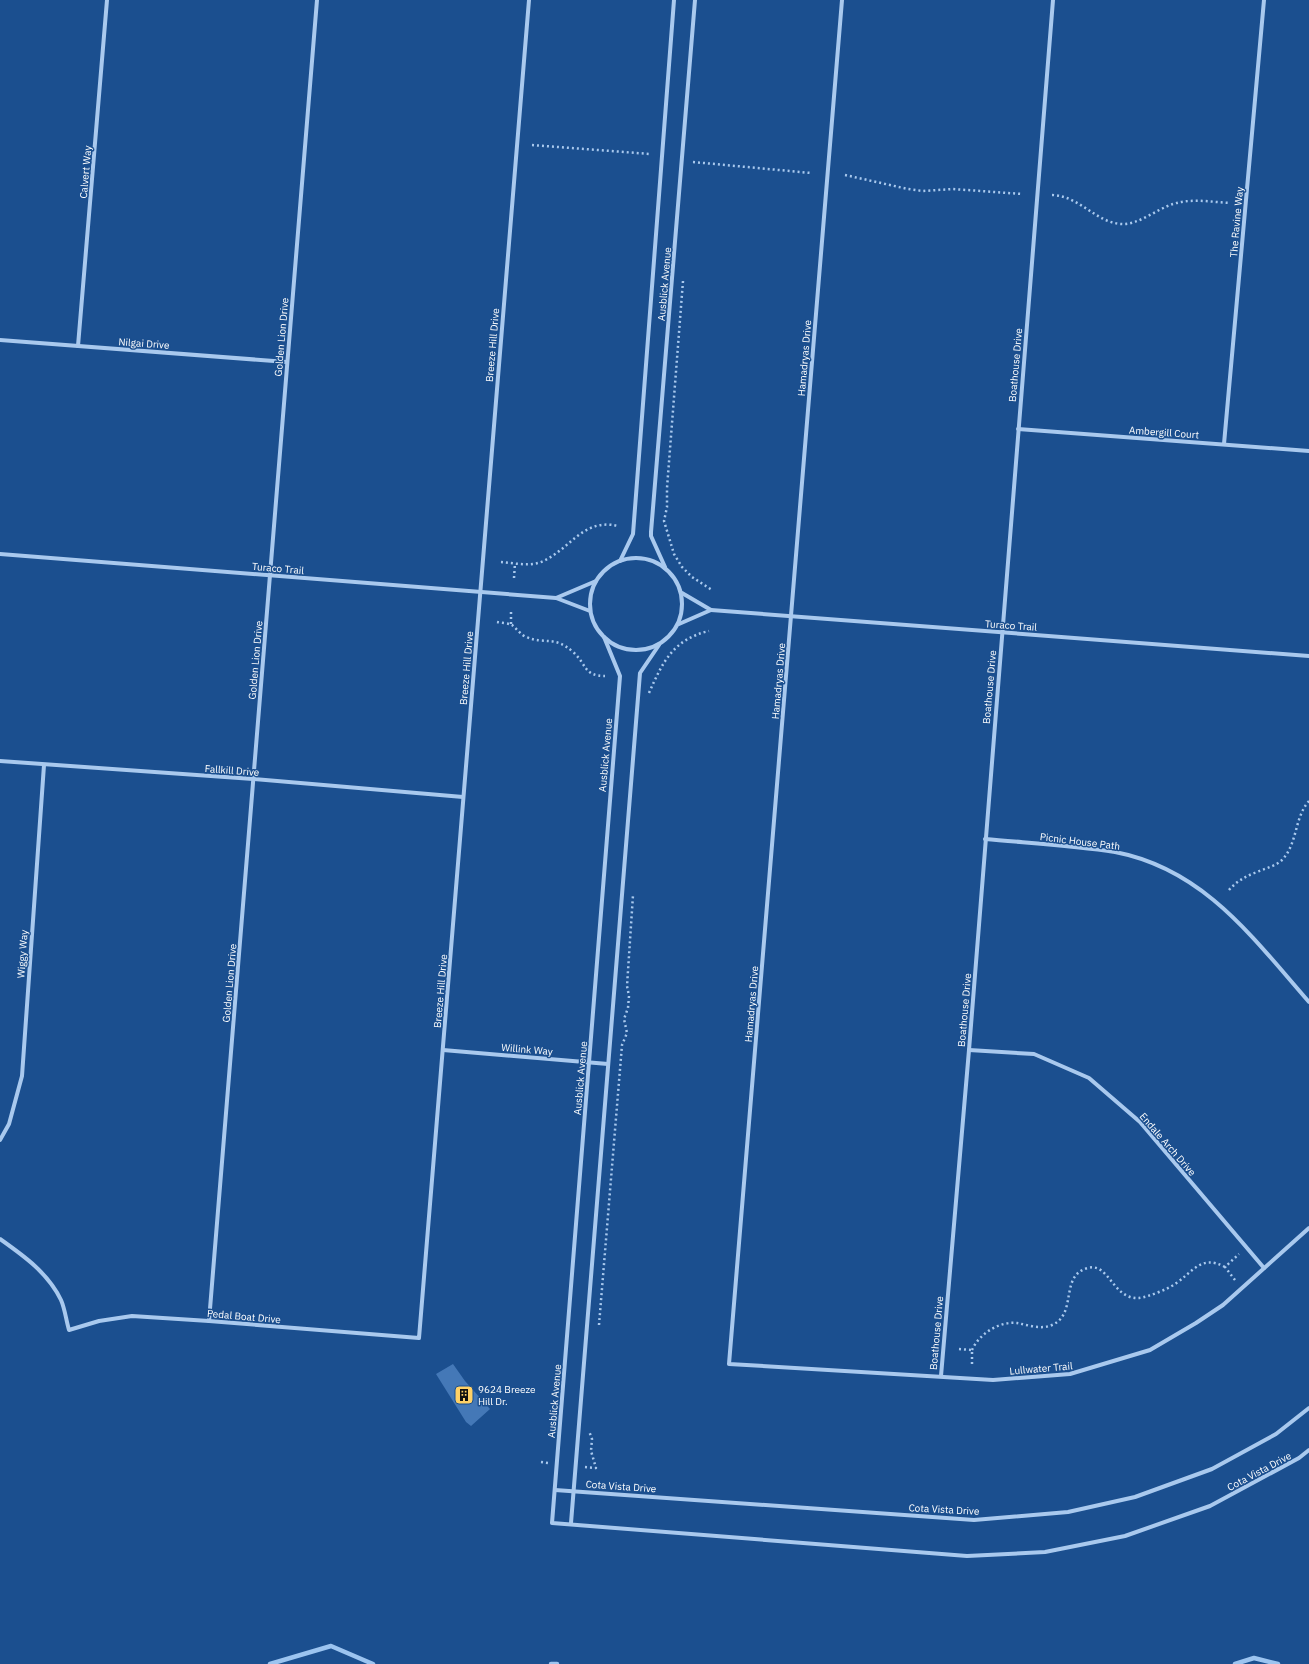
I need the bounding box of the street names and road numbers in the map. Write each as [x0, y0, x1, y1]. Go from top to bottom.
street label: Calvert Way [77, 145, 94, 199]
street label: The Ravine Way [1227, 186, 1246, 258]
street label: Ausblick Avenue [655, 246, 674, 321]
street label: Golden Lion Drive [272, 297, 291, 377]
street label: Breeze Hill Drive [483, 307, 502, 382]
street label: Hamadryas Drive [795, 319, 814, 397]
street label: Boathouse Drive [1006, 327, 1025, 402]
street label: Nilgai Drive [118, 335, 170, 352]
street label: Ambergill Court [1129, 424, 1200, 441]
street label: Turaco Trail [251, 560, 305, 577]
street label: Turaco Trail [984, 617, 1038, 634]
street label: Golden Lion Drive [246, 620, 265, 700]
street label: Breeze Hill Drive [457, 630, 476, 705]
street label: Hamadryas Drive [769, 642, 788, 720]
street label: Boathouse Drive [980, 649, 999, 724]
street label: Ausblick Avenue [596, 717, 615, 792]
street label: Fallkill Drive [204, 762, 260, 779]
street label: Picnic House Path [1039, 830, 1121, 853]
street label: Wiggy Way [14, 929, 31, 979]
street label: Golden Lion Drive [220, 943, 239, 1023]
street label: Breeze Hill Drive [431, 953, 450, 1028]
street label: Hamadryas Drive [742, 965, 761, 1043]
street label: Boathouse Drive [955, 972, 974, 1047]
street label: Ausblick Avenue [571, 1040, 590, 1115]
street label: Willink Way [501, 1041, 553, 1058]
street label: Endale Arch Drive [1137, 1110, 1199, 1179]
street label: Boathouse Drive [927, 1295, 946, 1370]
street label: Pedal Boat Drive [206, 1307, 282, 1326]
street label: Lullwater Trail [1009, 1359, 1073, 1378]
street label: Ausblick Avenue [545, 1363, 564, 1438]
street label: Cota Vista Drive [1225, 1449, 1294, 1494]
street label: Cota Vista Drive [585, 1478, 657, 1495]
street label: Cota Vista Drive [908, 1501, 980, 1518]

